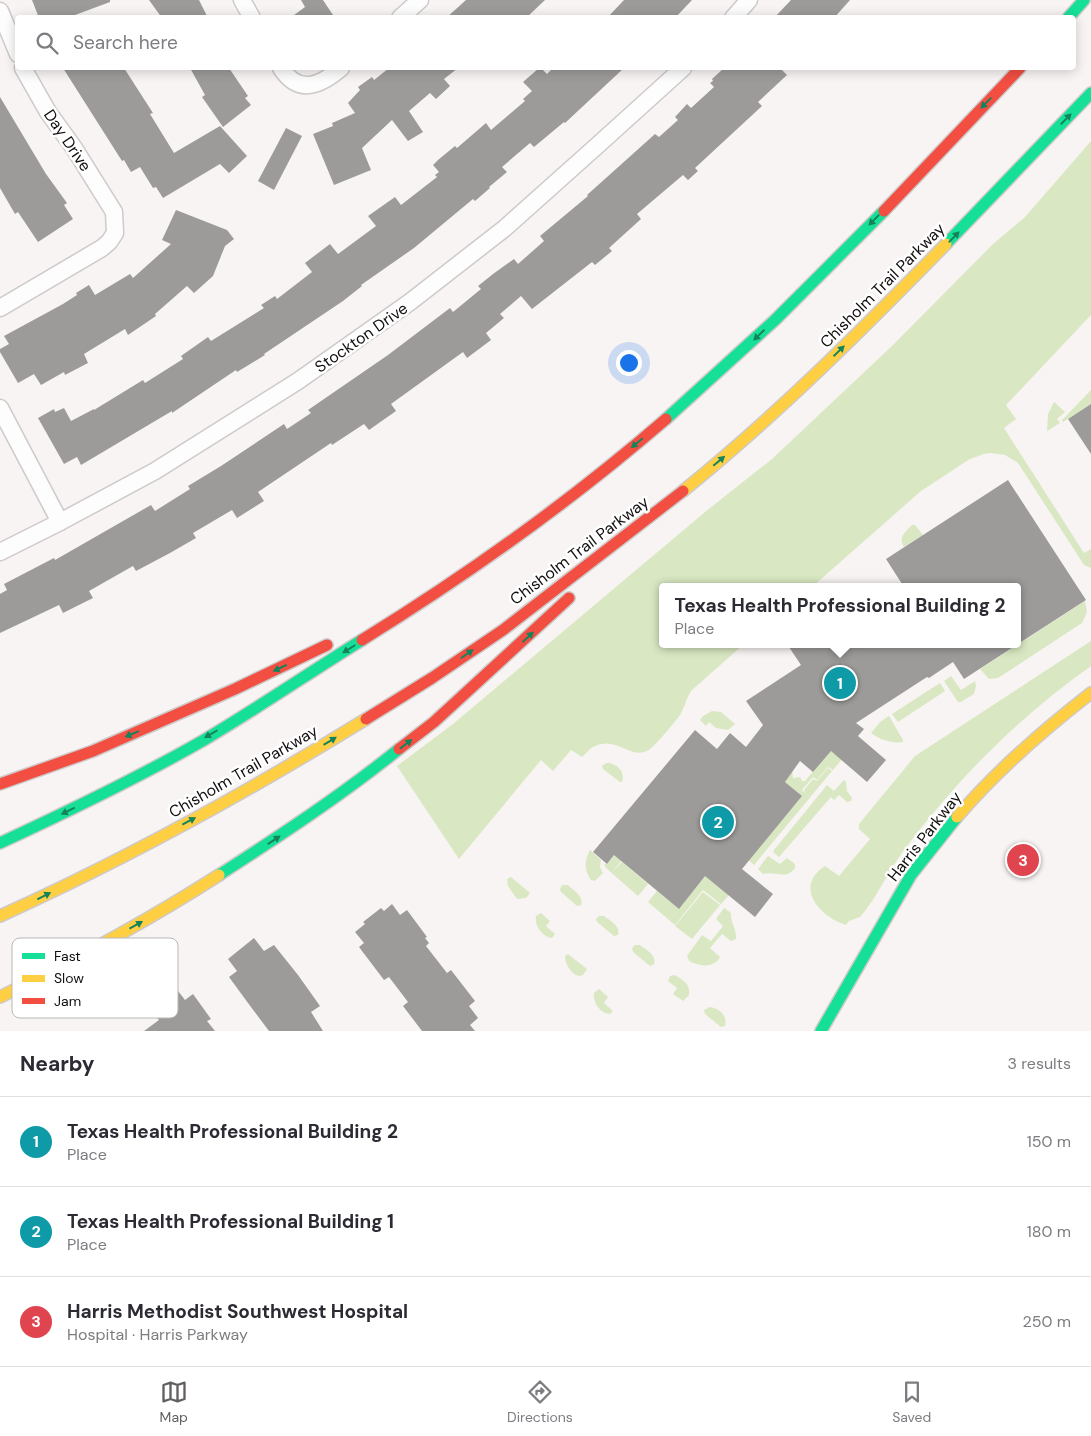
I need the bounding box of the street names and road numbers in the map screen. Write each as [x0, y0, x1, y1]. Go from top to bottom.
street label: Day Drive [39, 105, 96, 175]
street label: Chisholm Trail Parkway [815, 218, 949, 352]
street label: Stockton Drive [311, 298, 412, 377]
street label: Chisholm Trail Parkway [506, 491, 653, 610]
street label: Chisholm Trail Parkway [165, 720, 322, 823]
street label: Harris Parkway [883, 787, 966, 886]

